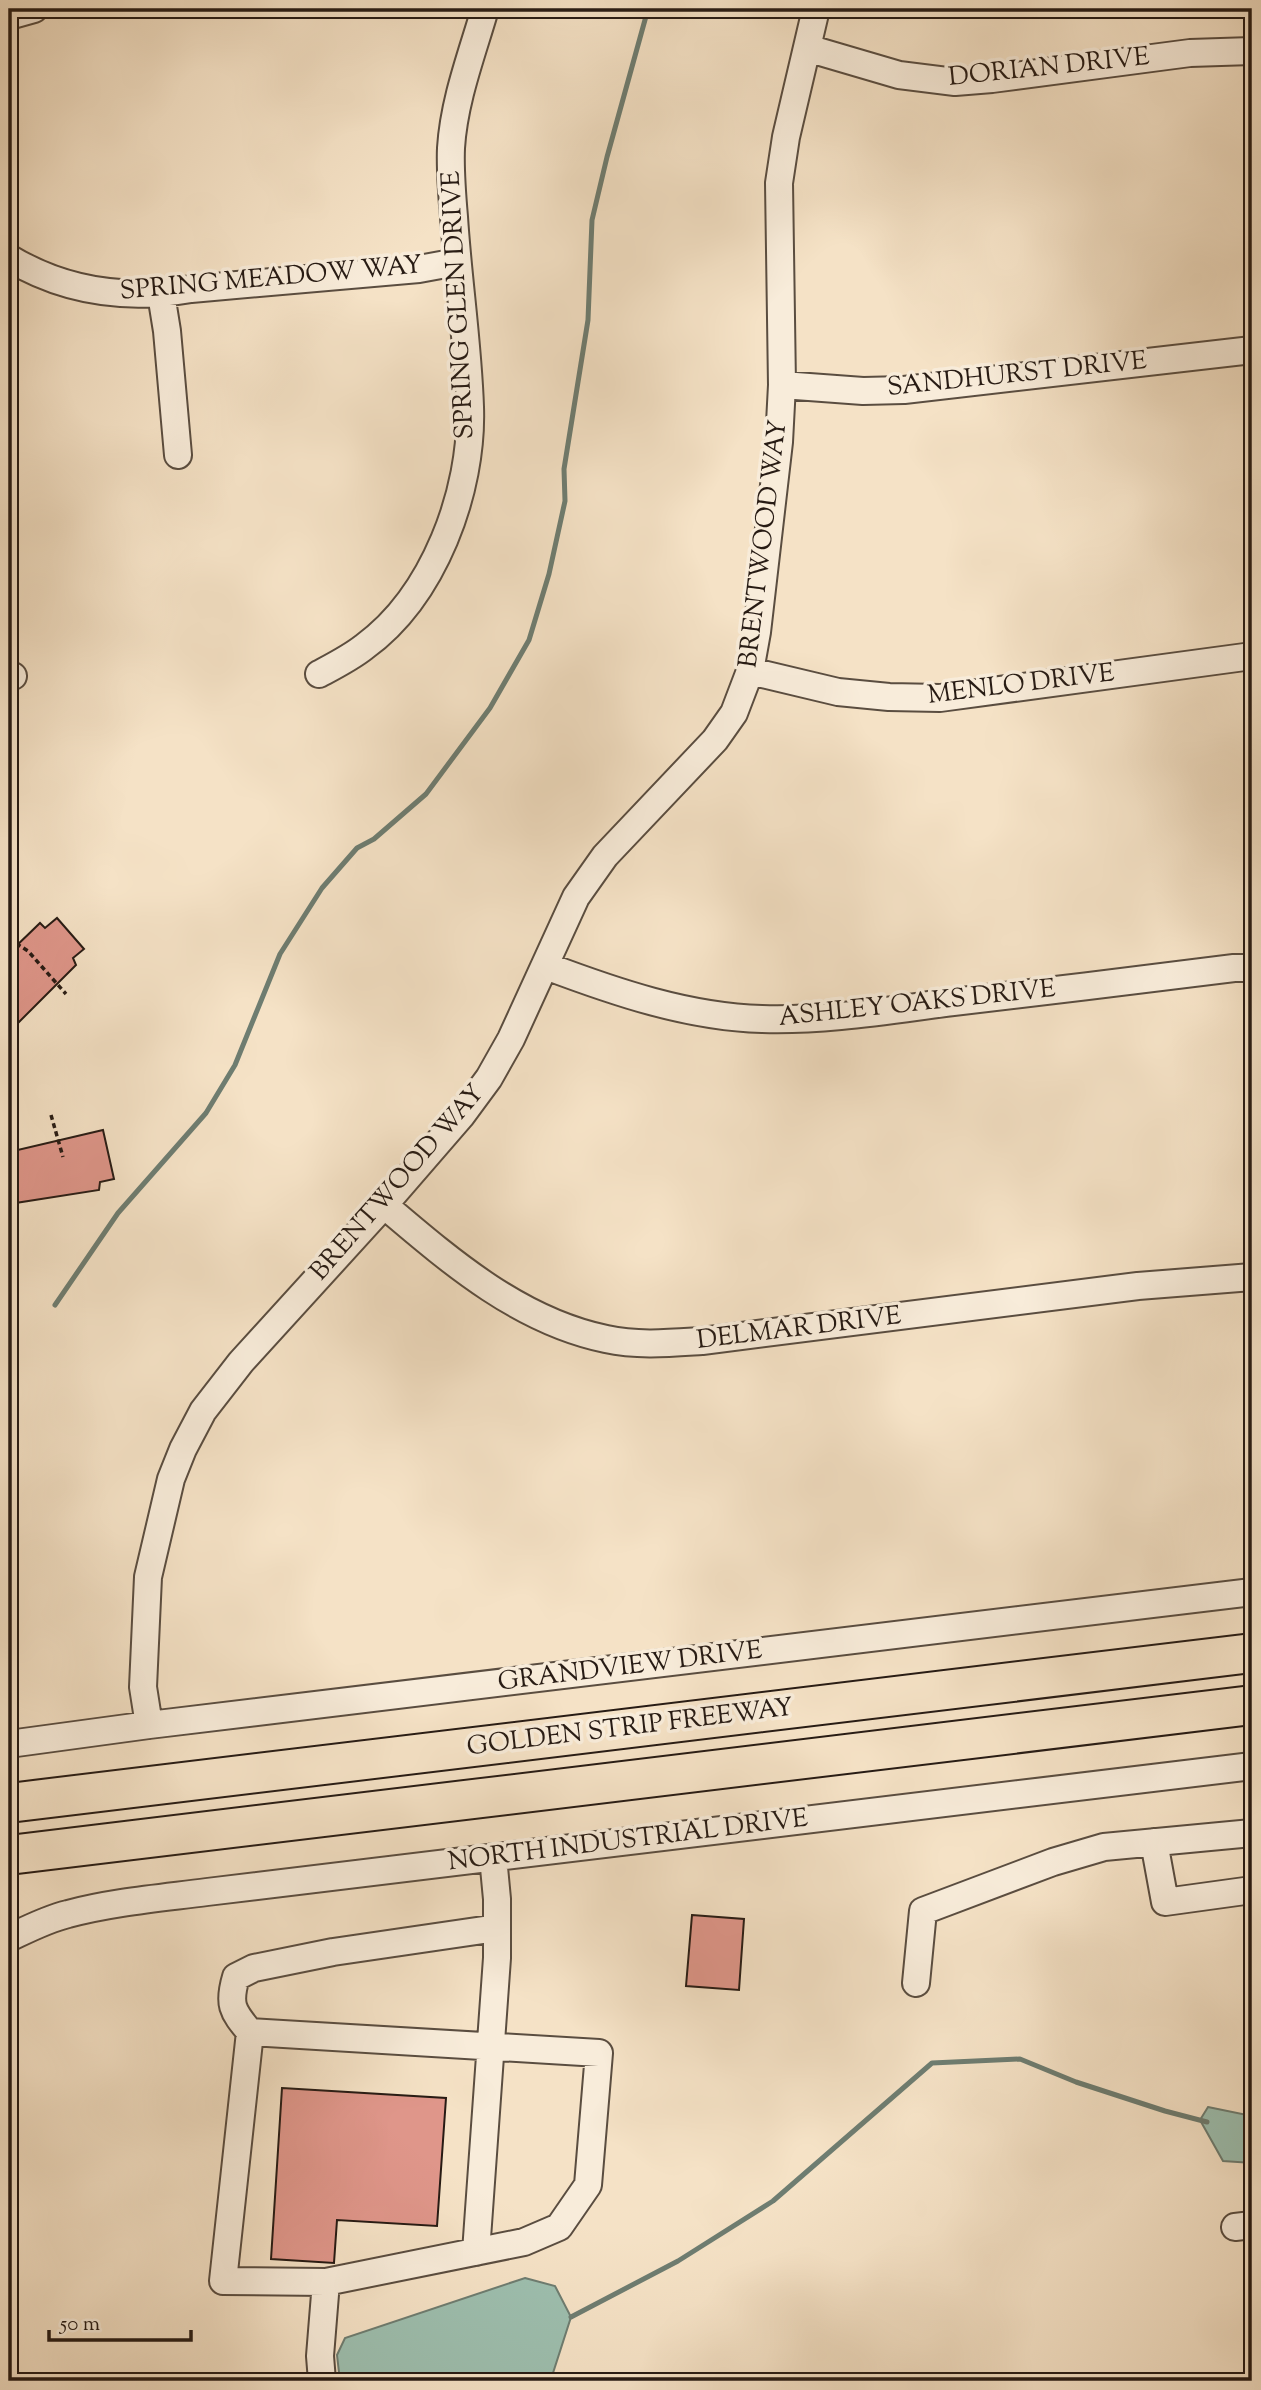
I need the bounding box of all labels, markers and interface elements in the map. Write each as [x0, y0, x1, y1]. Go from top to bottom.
street label: DORIAN DRIVE [947, 39, 1152, 97]
street label: SPRING GLEN DRIVE [433, 170, 484, 440]
street label: SPRING MEADOW WAY [118, 247, 424, 311]
street label: SANDHURST DRIVE [885, 343, 1149, 407]
street label: BRENTWOOD WAY [730, 418, 798, 670]
street label: MENLO DRIVE [925, 655, 1117, 715]
street label: ASHLEY OAKS DRIVE [777, 971, 1058, 1037]
street label: BRENTWOOD WAY [302, 1077, 494, 1289]
street label: DELMAR DRIVE [695, 1298, 904, 1360]
street label: GRANDVIEW DRIVE [496, 1632, 764, 1702]
street label: GOLDEN STRIP FREEWAY [465, 1690, 795, 1766]
street label: NORTH INDUSTRIAL DRIVE [446, 1801, 810, 1881]
scale bar [49, 2299, 191, 2343]
text: 50 m [59, 2310, 100, 2340]

